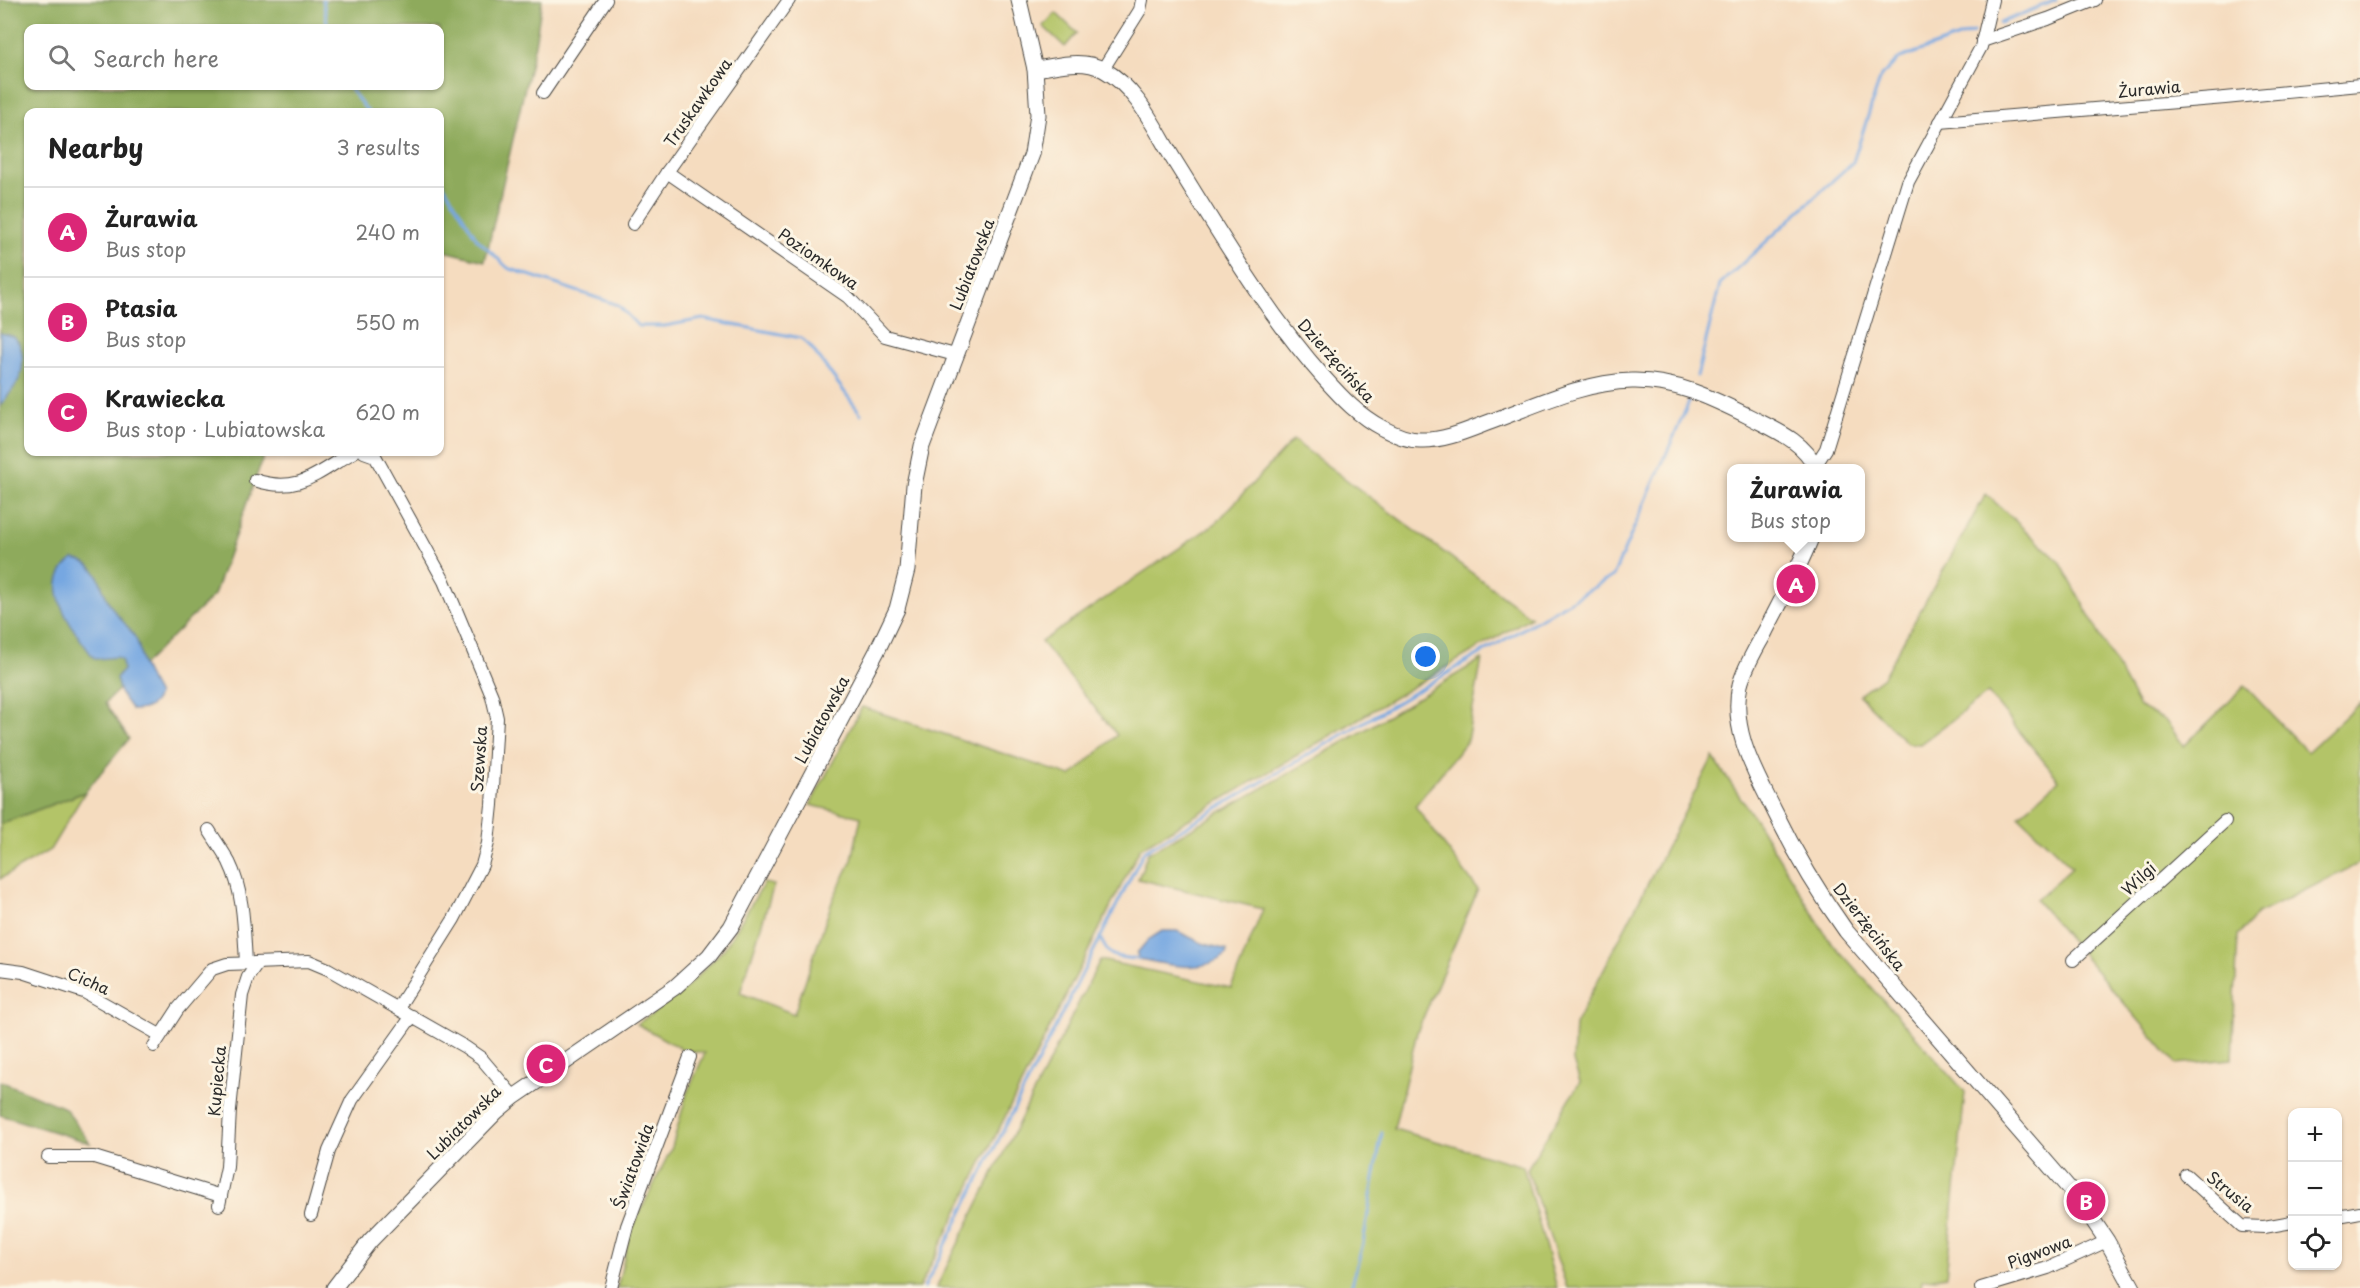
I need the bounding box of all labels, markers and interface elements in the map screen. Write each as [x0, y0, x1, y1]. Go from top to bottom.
search box [24, 24, 444, 90]
icon: search [45, 41, 78, 74]
text: Search here [93, 41, 219, 74]
street label: Truskawkowa [657, 52, 737, 152]
street label: Żurawia [2117, 73, 2182, 103]
text: Nearby [48, 128, 143, 167]
text: 3 results [337, 132, 420, 162]
text: Żurawia [105, 201, 198, 234]
street label: Lubiatowska [943, 215, 1000, 313]
text: A [60, 217, 75, 247]
text: 240 m [355, 217, 420, 247]
street label: Poziomkowa [774, 221, 864, 295]
text: Bus stop [105, 234, 186, 264]
text: Ptasia [105, 291, 178, 324]
text: B [61, 307, 74, 337]
text: 550 m [355, 307, 420, 337]
street label: Dzierżęcińska [1293, 313, 1381, 407]
text: Bus stop [105, 324, 186, 354]
text: Krawiecka [105, 381, 225, 414]
text: C [60, 397, 75, 427]
text: 620 m [356, 397, 420, 427]
text: Bus stop · Lubiatowska [105, 414, 325, 444]
popup [1727, 464, 1865, 542]
text: Żurawia [1750, 472, 1842, 505]
text: Bus stop [1750, 505, 1831, 535]
pin: A [1776, 562, 1816, 606]
your location [1411, 642, 1440, 671]
street label: Lubiatowska [788, 671, 854, 767]
street label: Szewska [464, 725, 492, 793]
street label: Wilgi [2115, 856, 2161, 900]
street label: Dzierżęcińska [1828, 877, 1912, 975]
street label: Cicha [64, 960, 114, 1000]
pin: C [526, 1042, 566, 1086]
street label: Kupiecka [201, 1045, 231, 1117]
street label: Lubiatowska [420, 1079, 506, 1165]
map controls [2288, 1108, 2342, 1270]
button: + [2288, 1108, 2342, 1162]
street label: Światowida [605, 1120, 659, 1212]
button: − [2288, 1162, 2342, 1216]
street label: Strusia [2202, 1164, 2260, 1218]
pin: B [2066, 1178, 2106, 1224]
button: locate [2288, 1216, 2342, 1270]
street label: Pigwowa [2004, 1228, 2074, 1274]

